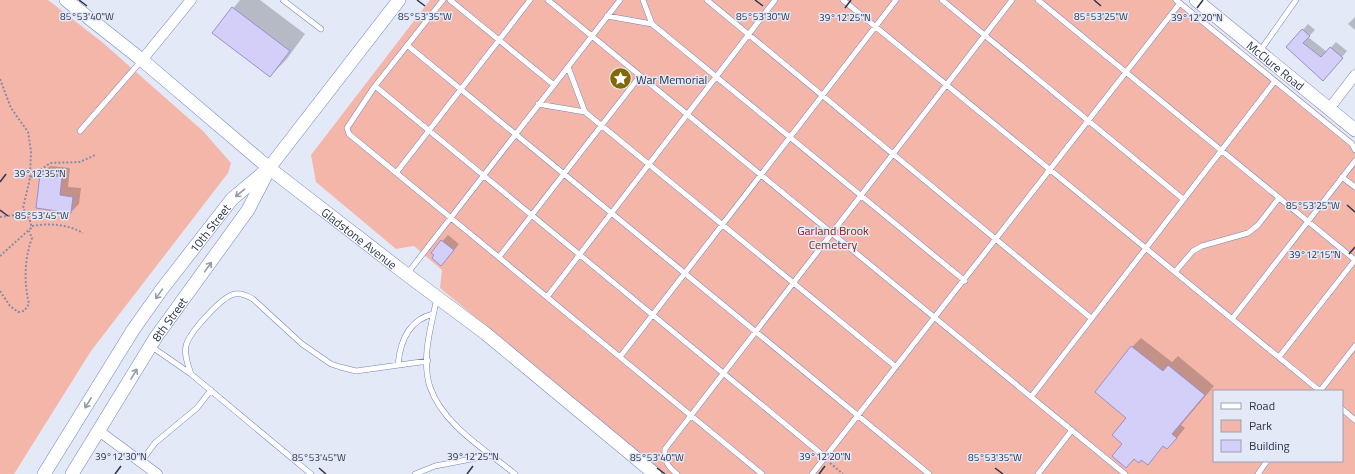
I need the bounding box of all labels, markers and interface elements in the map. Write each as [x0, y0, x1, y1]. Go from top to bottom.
text: 85°53'40"W [60, 9, 114, 24]
text: 85°53'35"W [398, 9, 452, 24]
text: 85°53'30"W [736, 9, 790, 24]
text: 85°53'25"W [1074, 9, 1128, 24]
text: 39°12'25"N [819, 10, 871, 25]
text: 39°12'20"N [1171, 10, 1223, 25]
street label: McClure Road [1243, 36, 1309, 95]
place icon: War Memorial [608, 66, 634, 92]
place label: War Memorial [636, 70, 707, 89]
text: 39°12'35"N [14, 166, 66, 181]
one-way arrow [234, 188, 245, 197]
text: 85°53'25"W [1286, 198, 1340, 213]
street label: 10th Street [184, 199, 235, 256]
street label: Gladstone Avenue [318, 203, 401, 274]
text: 85°53'45"W [15, 208, 69, 223]
park label: Garland Brook Cemetery [797, 221, 869, 254]
text: 39°12'15"N [1289, 247, 1341, 262]
one-way arrow [204, 262, 212, 273]
one-way arrow [155, 288, 163, 299]
street label: 8th Street [146, 292, 192, 345]
one-way arrow [130, 368, 138, 380]
legend [1213, 390, 1343, 462]
text: Road [1249, 396, 1275, 415]
one-way arrow [84, 397, 92, 408]
text: Park [1249, 416, 1272, 435]
text: Building [1249, 436, 1290, 455]
text: 39°12'30"N [95, 449, 147, 464]
text: 39°12'25"N [447, 449, 499, 464]
text: 39°12'20"N [799, 449, 851, 464]
text: 85°53'45"W [292, 450, 346, 465]
text: 85°53'40"W [630, 450, 684, 465]
text: 85°53'35"W [968, 450, 1022, 465]

